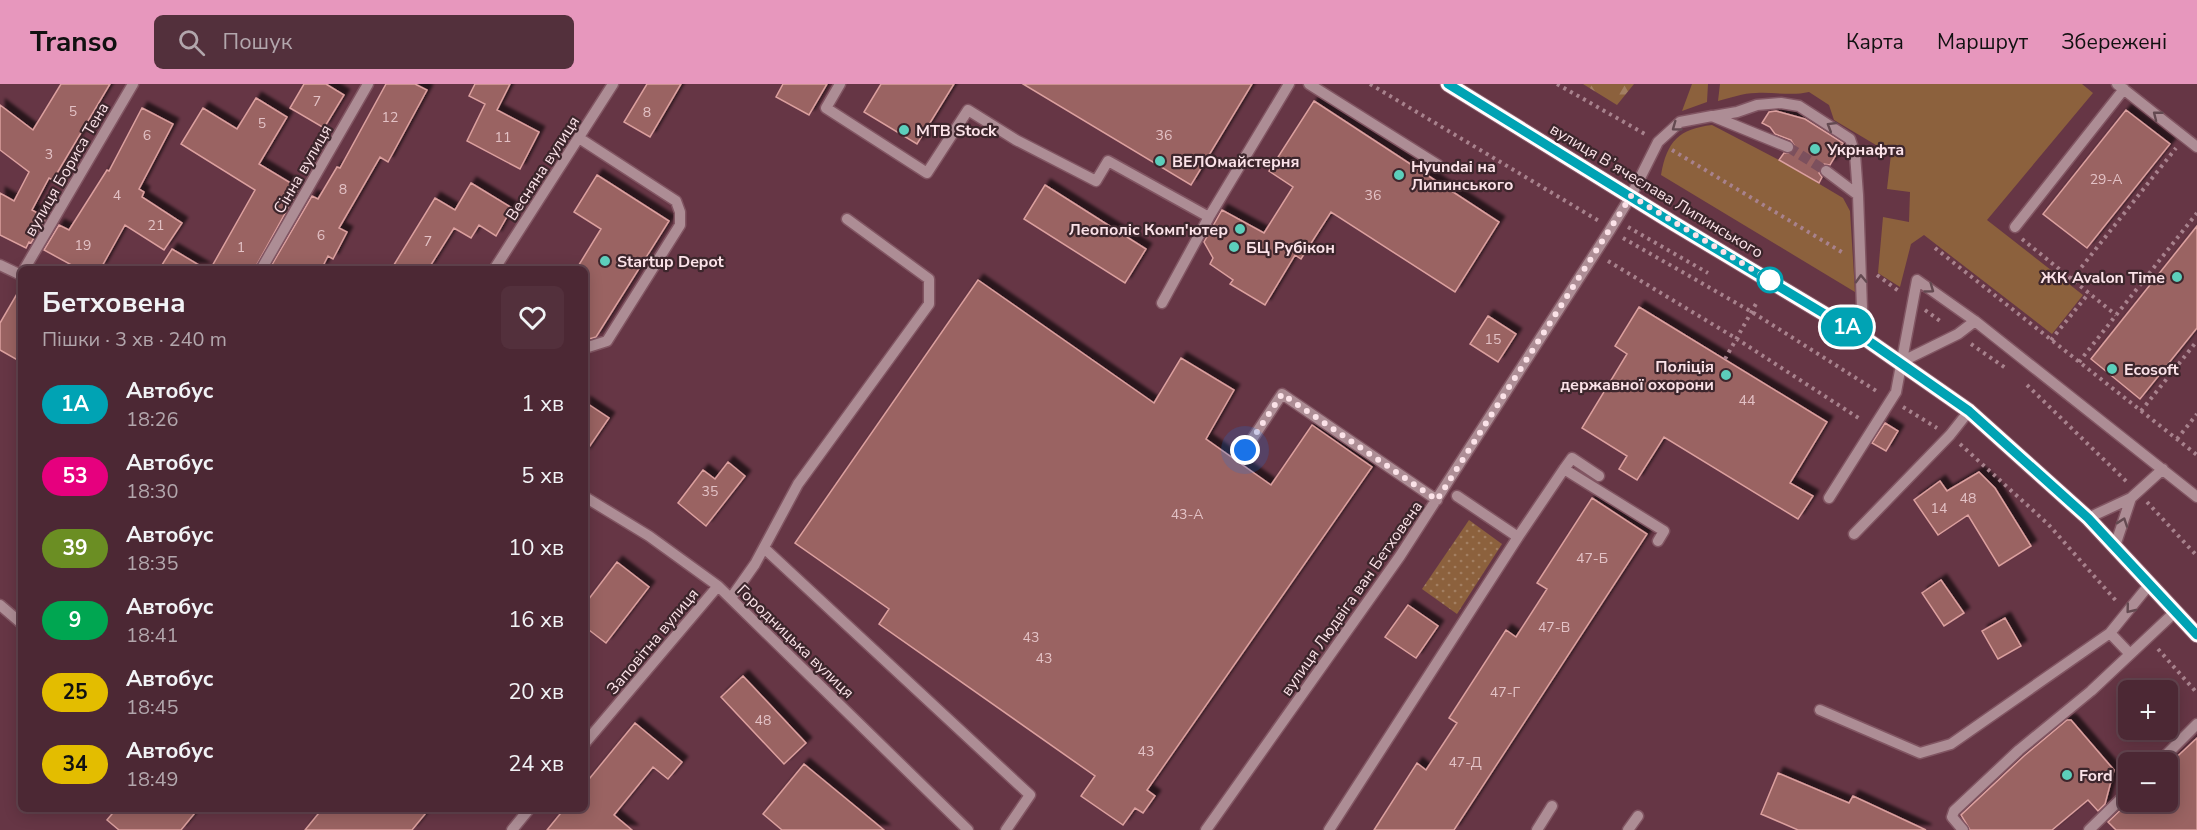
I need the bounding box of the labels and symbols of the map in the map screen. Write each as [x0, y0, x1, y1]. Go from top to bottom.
house number: 7 [313, 92, 321, 111]
street label: вулиця Бориса Тена [20, 98, 114, 241]
house number: 5 [69, 102, 77, 121]
house number: 8 [643, 103, 651, 122]
house number: 12 [382, 108, 398, 127]
street label: Весняна вулиця [501, 112, 585, 225]
one-way arrow [2153, 112, 2164, 123]
house number: 5 [258, 114, 266, 133]
street label: вулиця Вʼячеслава Липинського [1546, 118, 1767, 263]
place label: MTB Stock [916, 120, 997, 142]
one-way arrow [1671, 120, 1682, 131]
street label: Сінна вулиця [268, 121, 337, 218]
one-way arrow [1827, 121, 1837, 133]
marker: MTB Stock [897, 123, 911, 137]
house number: 6 [143, 126, 151, 145]
house number: 36 [1156, 126, 1172, 145]
house number: 11 [495, 128, 511, 147]
place label: Укрнафта [1826, 139, 1904, 161]
marker: Укрнафта [1808, 142, 1822, 156]
house number: 3 [45, 145, 53, 164]
place label: ВЕЛОмайстерня [1172, 151, 1299, 173]
marker: ВЕЛОмайстерня [1153, 154, 1167, 168]
place label: Hyundai на Липинського [1411, 156, 1514, 196]
marker: Hyundai на Липинського [1392, 168, 1406, 182]
house number: 29-A [2090, 170, 2122, 189]
house number: 8 [339, 180, 347, 199]
house number: 4 [113, 186, 121, 205]
house number: 36 [1365, 186, 1381, 205]
house number: 21 [148, 216, 164, 235]
place label: Леополіс Комп'ютер [1069, 219, 1228, 241]
marker: Леополіс Комп'ютер [1233, 222, 1247, 236]
house number: 6 [317, 226, 325, 245]
house number: 7 [424, 232, 432, 251]
house number: 19 [75, 236, 91, 255]
place label: БЦ Рубікон [1246, 237, 1335, 259]
house number: 1 [237, 238, 245, 257]
marker: БЦ Рубікон [1227, 240, 1241, 254]
place label: Startup Depot [617, 251, 725, 273]
marker: Startup Depot [598, 254, 612, 268]
unlabelled marker [1757, 267, 1783, 293]
place label: ЖК Avalon Time [2041, 267, 2165, 289]
marker: ЖК Avalon Time [2170, 270, 2184, 284]
one-way arrow [1854, 274, 1867, 283]
one-way arrow [1923, 282, 1934, 293]
line badge: 1А [1820, 308, 1874, 346]
house number: 15 [1485, 330, 1501, 349]
place label: Поліція державної охорони [1560, 356, 1714, 396]
place label: Ecosoft [2124, 359, 2179, 381]
marker: Ecosoft [2105, 362, 2119, 376]
marker: Поліція державної охорони [1719, 368, 1733, 382]
house number: 44 [1739, 391, 1755, 410]
your location [1230, 435, 1260, 465]
house number: 35 [702, 482, 718, 501]
house number: 48 [1960, 489, 1976, 508]
street label: вулиця Людвіга ван Бетховена [1276, 497, 1428, 701]
house number: 14 [1931, 499, 1947, 518]
house number: 43-А [1171, 505, 1203, 524]
one-way arrow [2116, 517, 2128, 528]
house number: 47-Б [1576, 549, 1608, 568]
street label: Городницька вулиця [732, 580, 859, 704]
street label: Заповітна вулиця [602, 584, 704, 699]
one-way arrow [2126, 602, 2137, 613]
house number: 47-В [1538, 618, 1570, 637]
house number: 43 [1023, 628, 1039, 647]
house number: 43 [1036, 649, 1052, 668]
house number: 47-Г [1490, 683, 1521, 702]
house number: 48 [755, 711, 771, 730]
house number: 43 [1138, 742, 1154, 761]
house number: 47-Д [1448, 753, 1482, 772]
place label: Ford [2079, 765, 2113, 787]
marker: Ford [2060, 768, 2074, 782]

